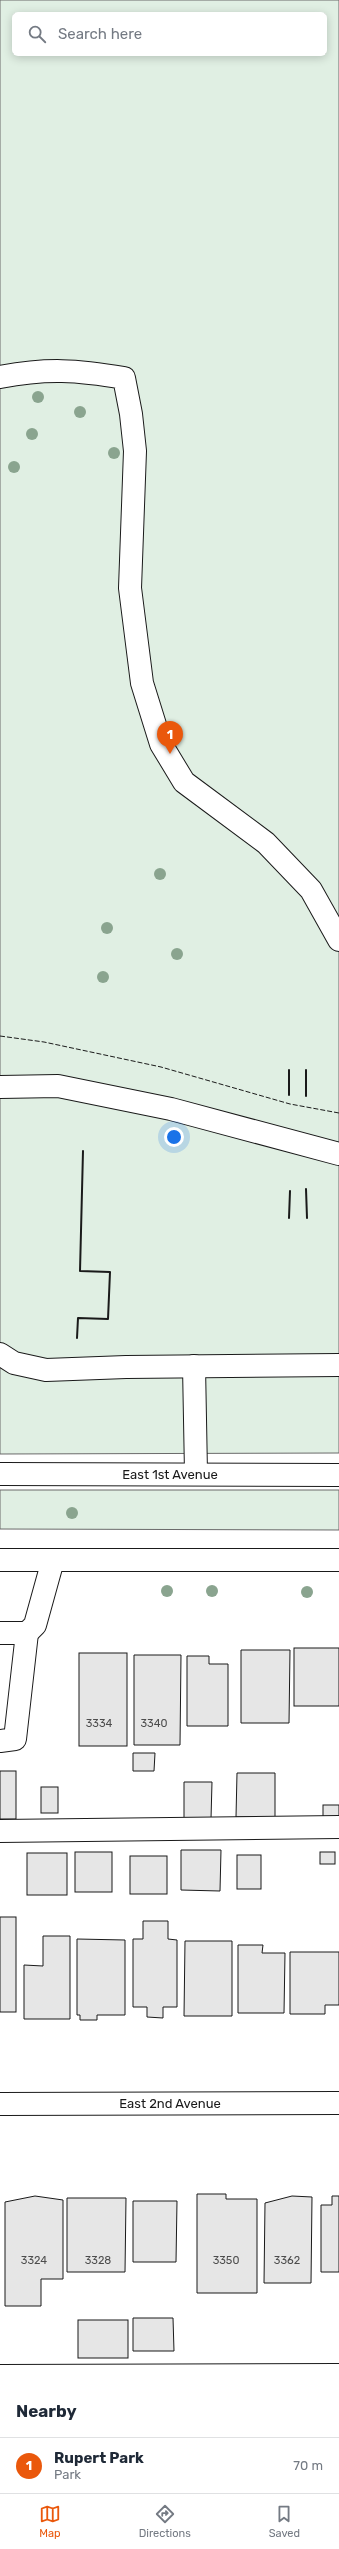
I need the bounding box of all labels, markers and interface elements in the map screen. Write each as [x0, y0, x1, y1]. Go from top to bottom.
search box [12, 12, 327, 56]
icon: search [26, 23, 48, 45]
text: Search here [58, 25, 142, 43]
pin: 1 [157, 721, 183, 754]
your location [164, 1127, 184, 1147]
street label: East 1st Avenue [122, 1467, 218, 1482]
house number: 3334 [86, 1717, 112, 1730]
house number: 3340 [140, 1717, 168, 1730]
street label: East 2nd Avenue [119, 2096, 221, 2111]
house number: 3324 [21, 2254, 47, 2267]
house number: 3328 [85, 2254, 111, 2267]
house number: 3350 [213, 2254, 239, 2267]
house number: 3362 [274, 2254, 300, 2267]
text: Nearby [16, 2401, 77, 2421]
text: Rupert Park [54, 2449, 144, 2467]
text: 1 [26, 2458, 32, 2473]
text: 70 m [293, 2458, 323, 2473]
text: Park [54, 2467, 81, 2482]
tab: Map [39, 2503, 61, 2540]
tab: Directions [139, 2503, 191, 2540]
tab: Saved [269, 2503, 300, 2540]

